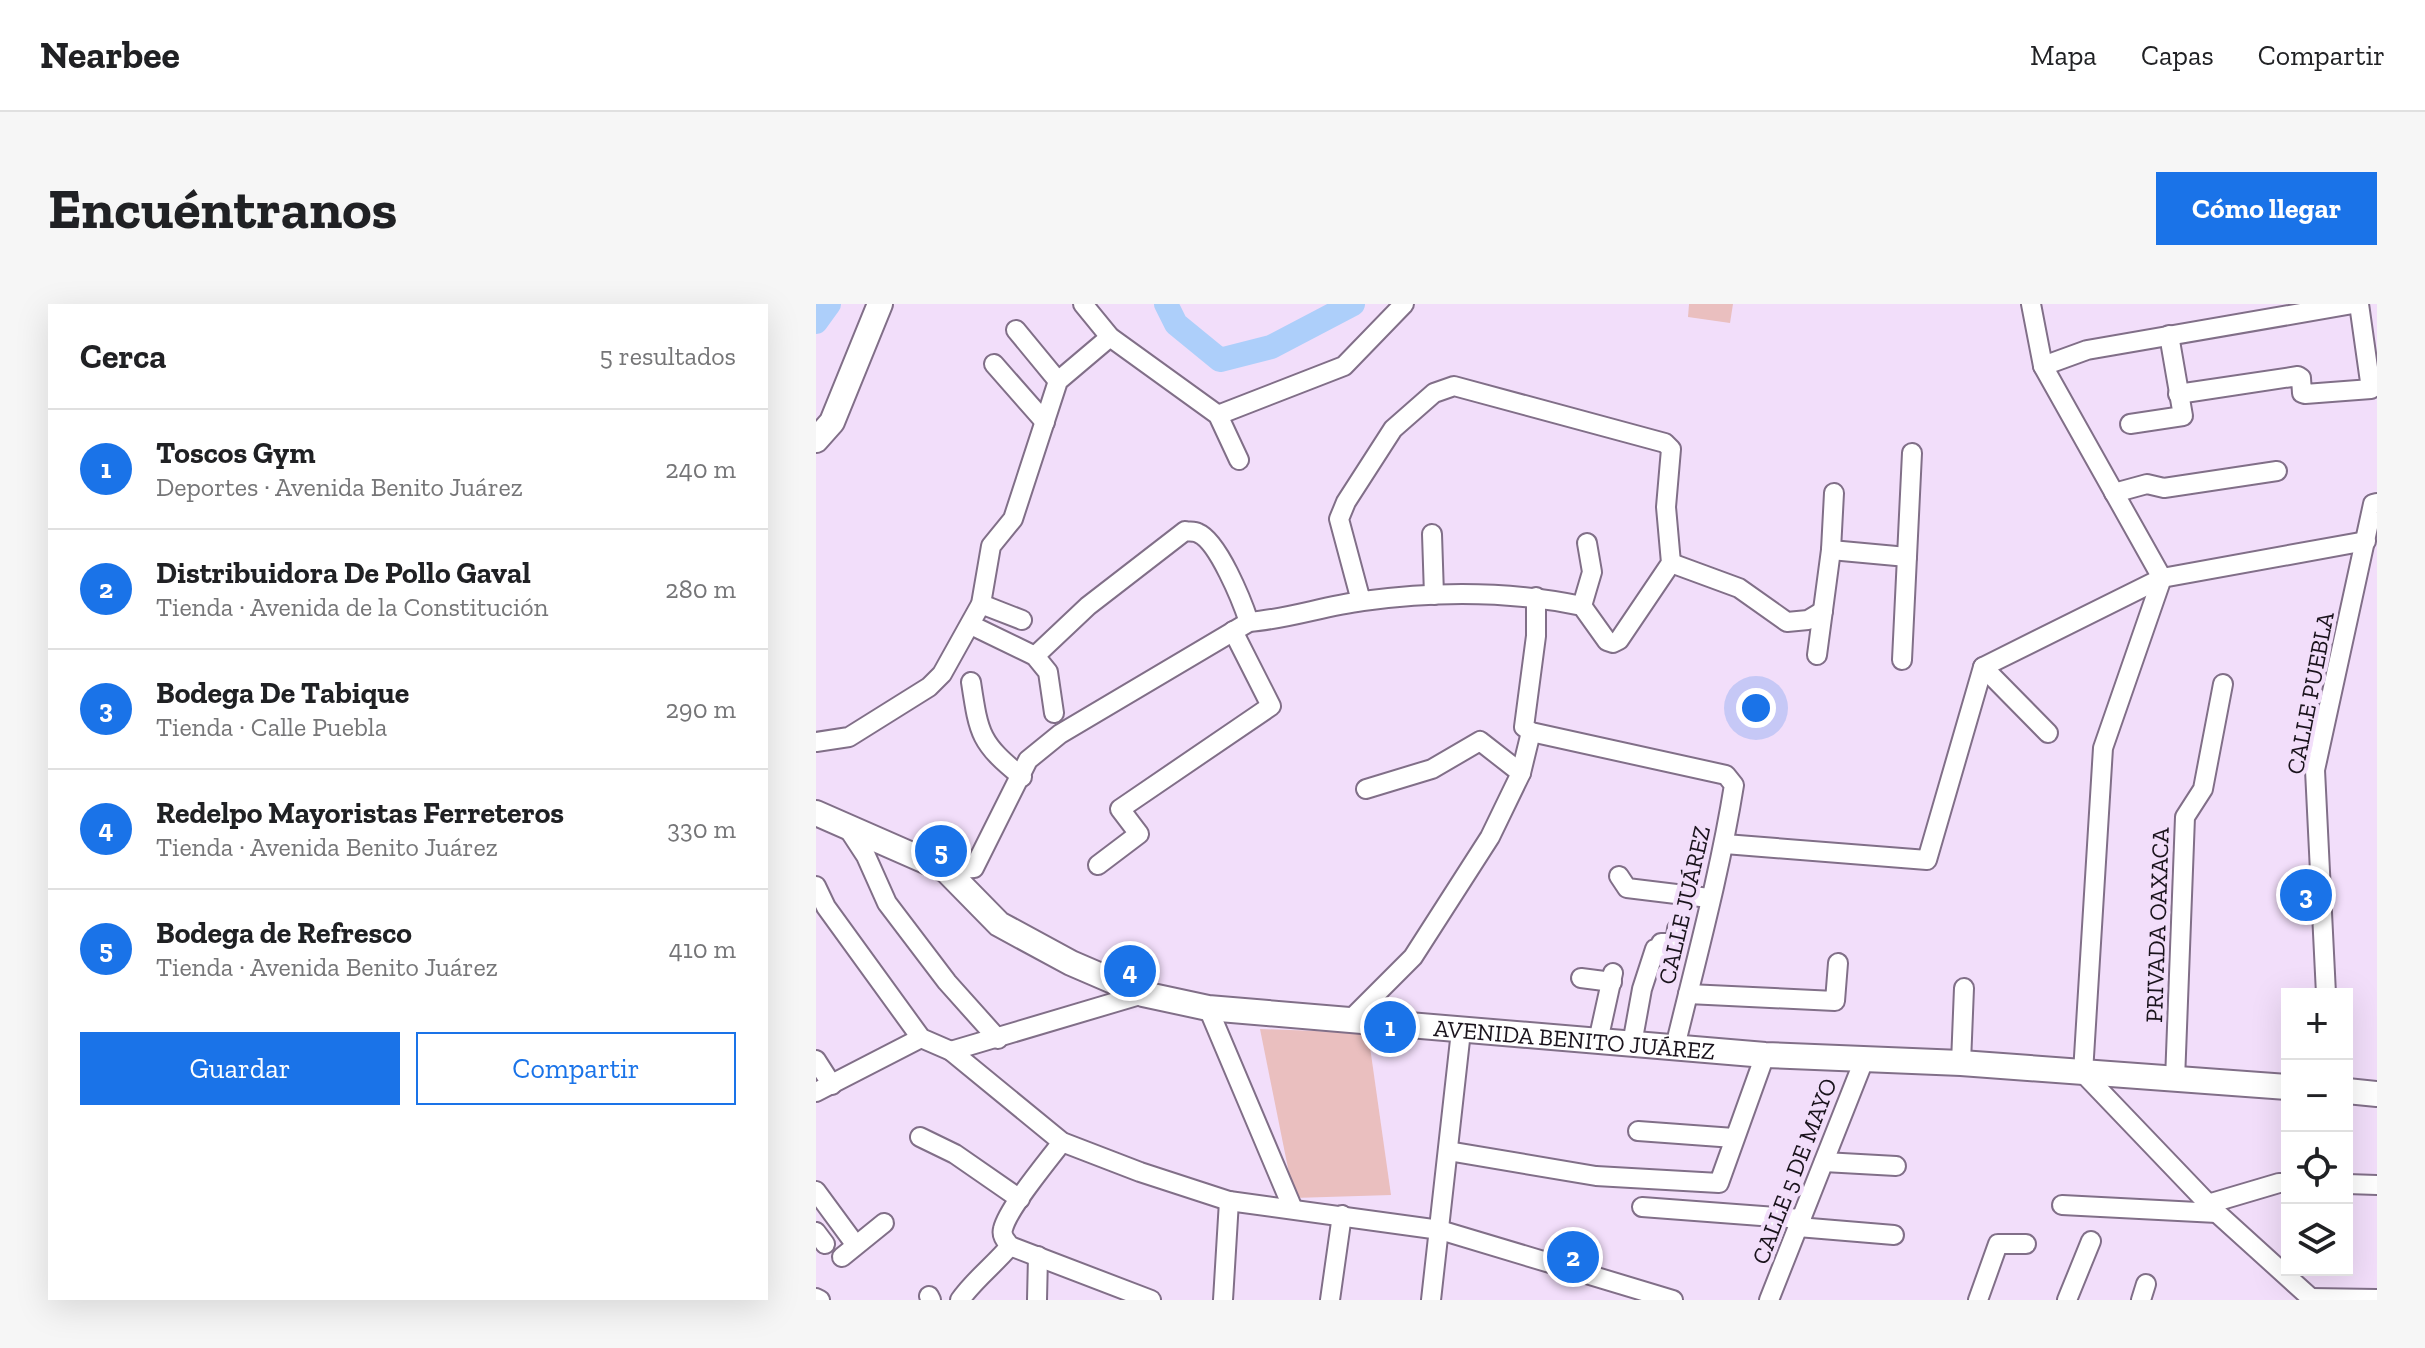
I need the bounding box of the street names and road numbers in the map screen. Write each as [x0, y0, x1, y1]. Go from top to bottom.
street label: CALLE PUEBLA [2280, 609, 2340, 777]
street label: CALLE JUÁREZ [1652, 823, 1716, 987]
street label: PRIVADA OAXACA [2139, 826, 2175, 1023]
street label: AVENIDA BENITO JUÁREZ [1432, 1013, 1716, 1065]
street label: CALLE 5 DE MAYO [1745, 1074, 1843, 1268]

